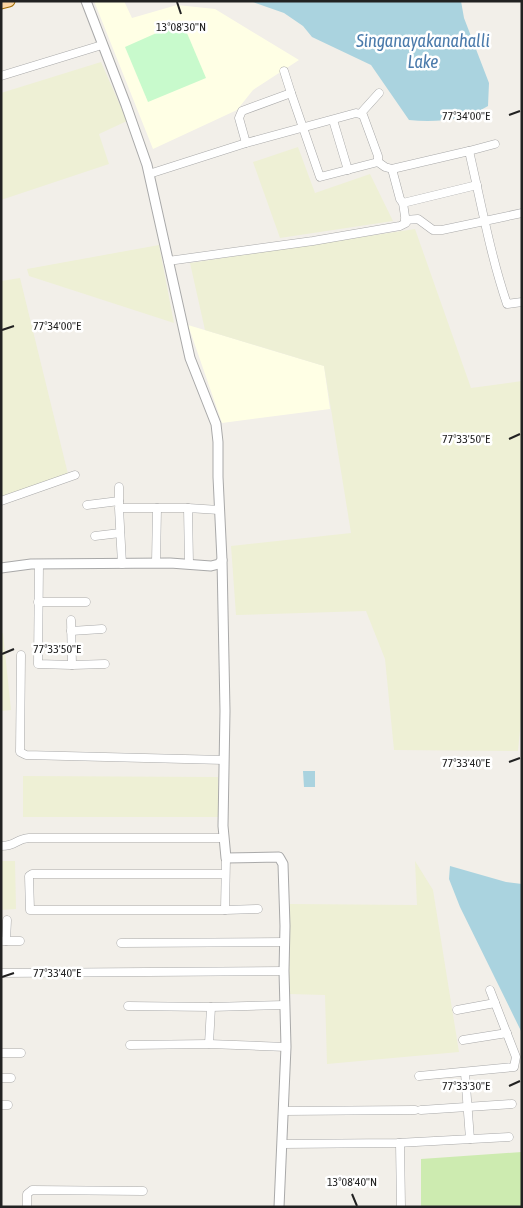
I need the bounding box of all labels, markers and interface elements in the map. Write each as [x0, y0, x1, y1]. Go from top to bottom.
text: 13°08'30"N [156, 20, 206, 34]
water label: Singanayakanahalli Lake [355, 30, 490, 72]
text: 77°34'00"E [442, 109, 490, 123]
text: 77°34'00"E [33, 319, 81, 333]
text: 77°33'50"E [442, 432, 490, 446]
text: 77°33'50"E [33, 642, 81, 656]
text: 77°33'40"E [442, 756, 490, 770]
text: 77°33'40"E [33, 966, 81, 980]
text: 77°33'30"E [442, 1079, 490, 1093]
text: 13°08'40"N [327, 1175, 377, 1189]

